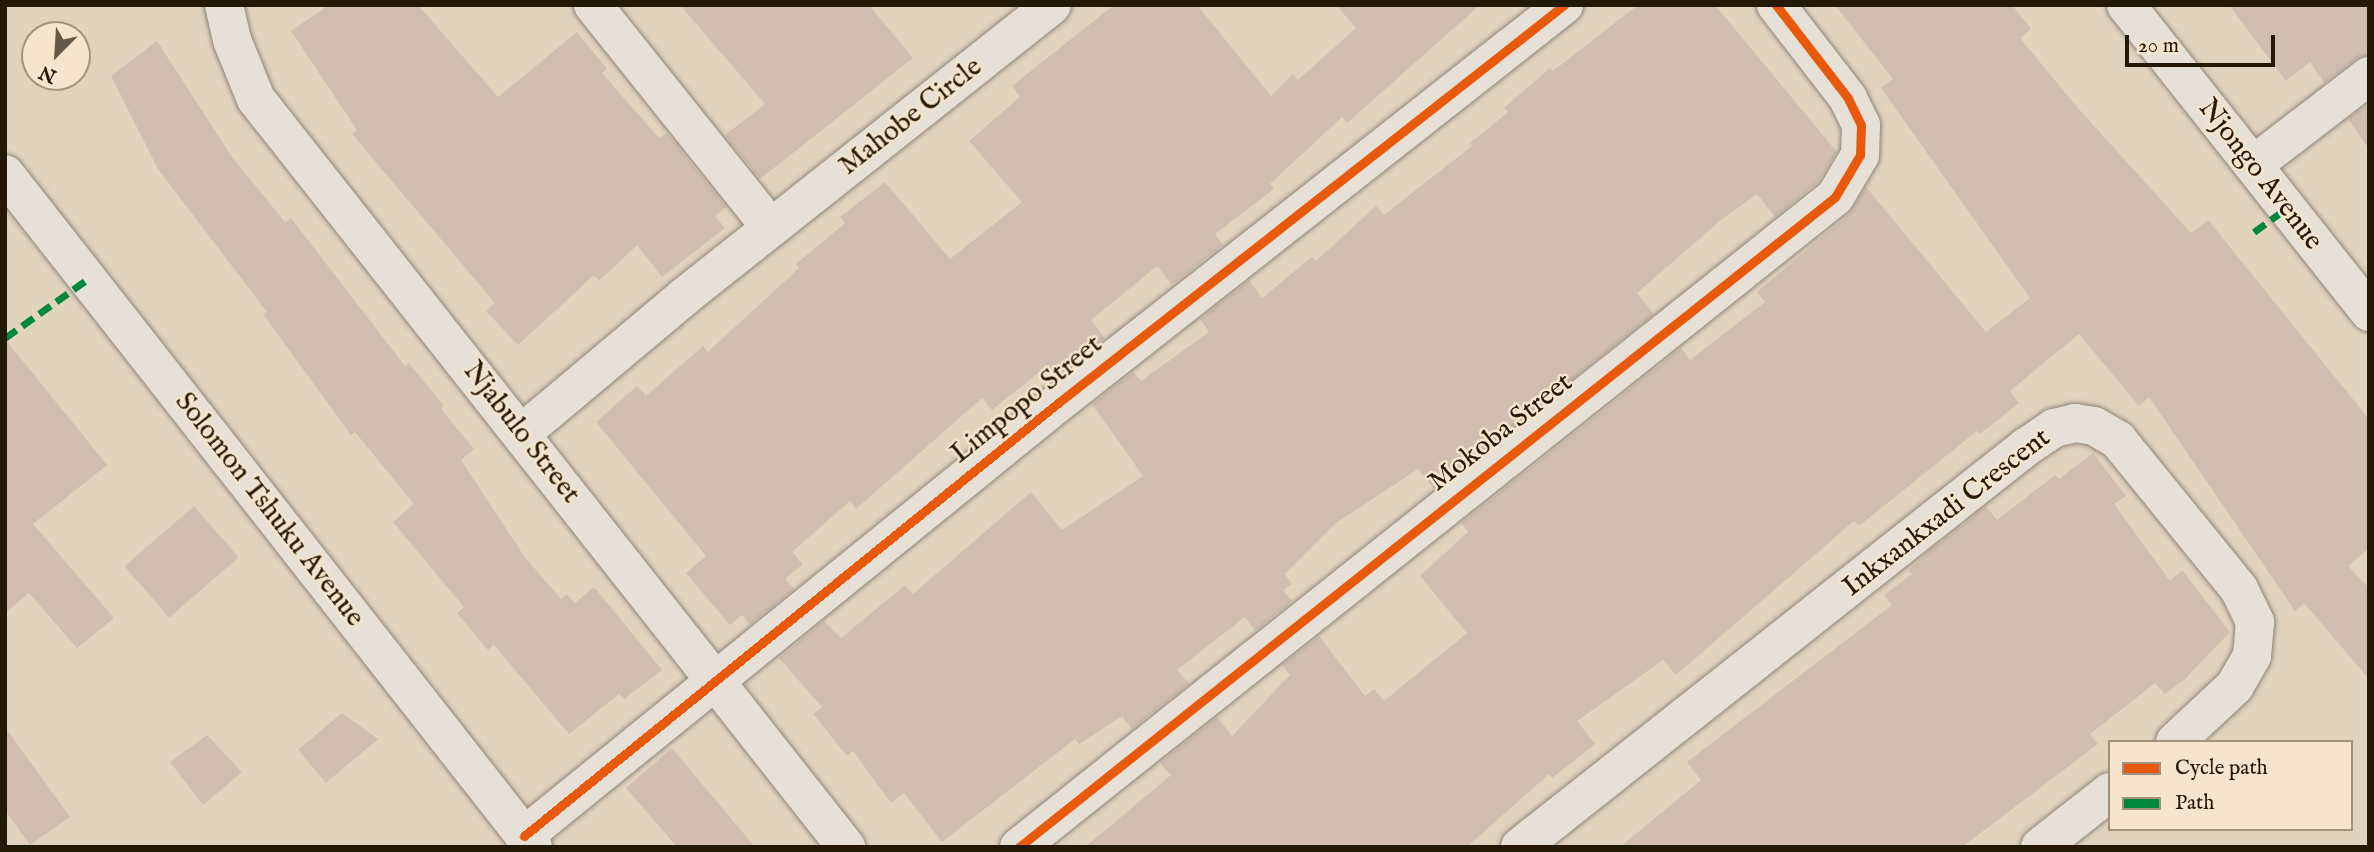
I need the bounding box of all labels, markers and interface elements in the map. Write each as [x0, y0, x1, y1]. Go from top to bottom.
north arrow [21, 21, 91, 91]
scale bar [2129, 21, 2280, 65]
text: 20 m [2138, 33, 2179, 60]
street label: Mahobe Circle [833, 51, 989, 183]
text: N [36, 59, 61, 88]
street label: Njongo Avenue [2191, 93, 2329, 257]
street label: Limpopo Street [944, 329, 1110, 471]
street label: Njabulo Street [455, 355, 587, 511]
street label: Mokoba Street [1422, 366, 1580, 500]
street label: Solomon Tshuku Avenue [167, 386, 371, 634]
street label: Inkxankxadi Crescent [1837, 422, 2057, 604]
legend [2108, 740, 2353, 831]
text: Cycle path [2175, 755, 2268, 782]
text: Path [2175, 790, 2214, 817]

